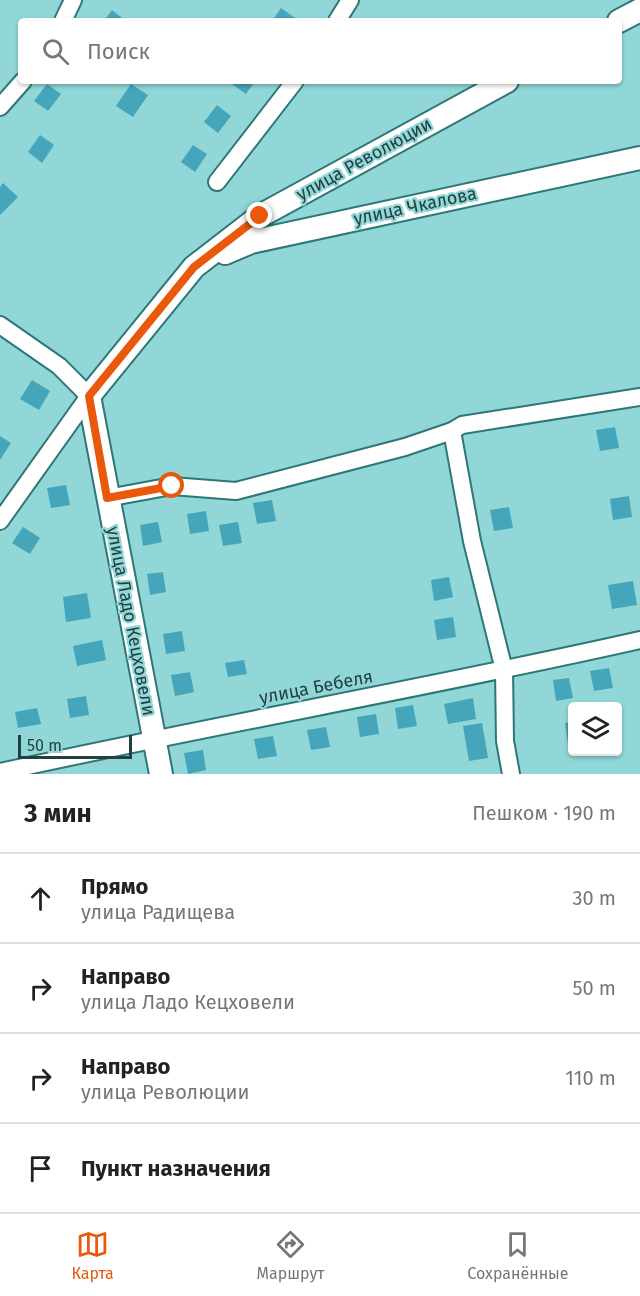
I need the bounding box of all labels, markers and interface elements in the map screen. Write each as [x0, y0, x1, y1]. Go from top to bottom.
search box [18, 18, 622, 84]
icon: search [39, 35, 72, 68]
text: Поиск [87, 38, 150, 65]
street label: улица Революции [292, 113, 436, 205]
street label: улица Чкалова [351, 182, 479, 230]
route end [246, 202, 272, 228]
route start [158, 472, 184, 498]
street label: улица Ладо Кецховели [102, 524, 160, 718]
street label: улица Бебеля [257, 665, 375, 709]
map controls [568, 702, 622, 756]
button: layers [568, 702, 622, 756]
scale bar [18, 732, 132, 760]
text: 50 m [27, 736, 62, 755]
text: 3 мин [24, 798, 92, 829]
text: Пешком · 190 m [472, 801, 616, 825]
text: Прямо [81, 873, 148, 900]
icon: ahead [24, 882, 57, 915]
text: 30 m [572, 886, 616, 910]
text: улица Радищева [81, 900, 235, 924]
text: Направо [81, 963, 170, 990]
icon: right [24, 972, 57, 1005]
text: 50 m [572, 976, 616, 1000]
text: улица Ладо Кецховели [81, 990, 295, 1014]
text: Направо [81, 1053, 170, 1080]
icon: right [24, 1062, 57, 1095]
text: 110 m [565, 1066, 616, 1090]
text: улица Революции [81, 1080, 250, 1104]
icon: arrive [24, 1152, 57, 1185]
text: Пункт назначения [81, 1155, 271, 1182]
tab: Карта [71, 1228, 114, 1283]
tab: Маршрут [257, 1228, 325, 1283]
tab: Сохранённые [467, 1228, 569, 1283]

